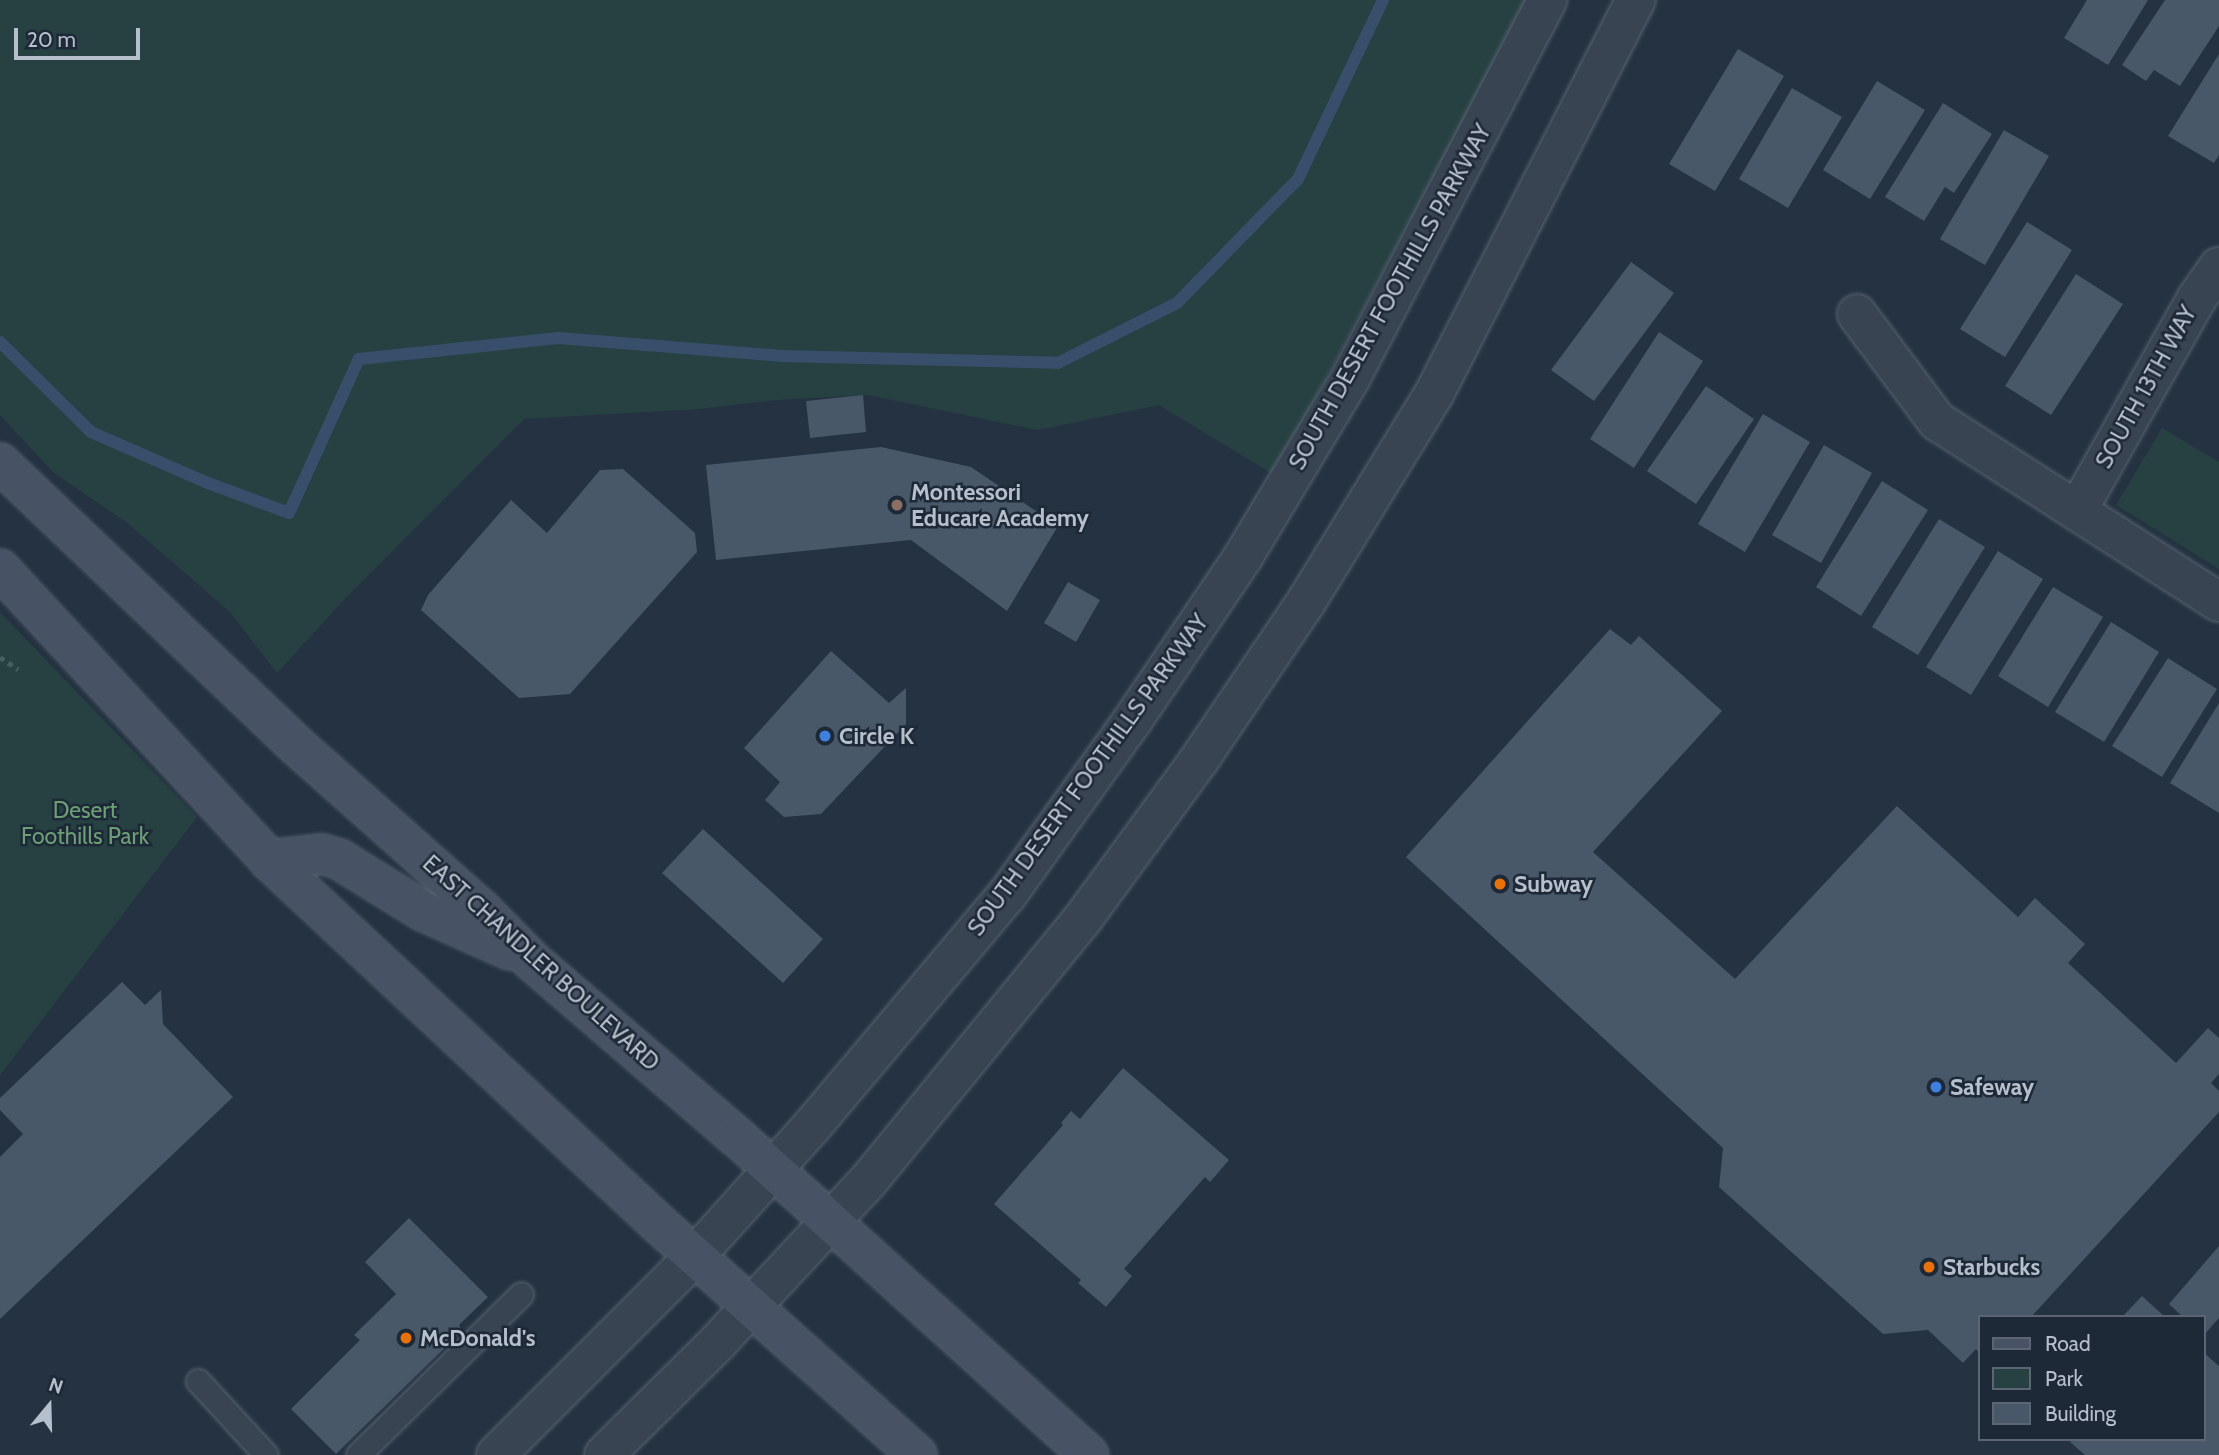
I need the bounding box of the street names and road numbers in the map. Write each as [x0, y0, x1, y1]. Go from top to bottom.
street label: SOUTH DESERT FOOTHILLS PARKWAY [1283, 119, 1497, 475]
street label: SOUTH 13TH WAY [2090, 301, 2202, 473]
street label: SOUTH DESERT FOOTHILLS PARKWAY [962, 609, 1214, 941]
street label: EAST CHANDLER BOULEVARD [417, 850, 665, 1076]

